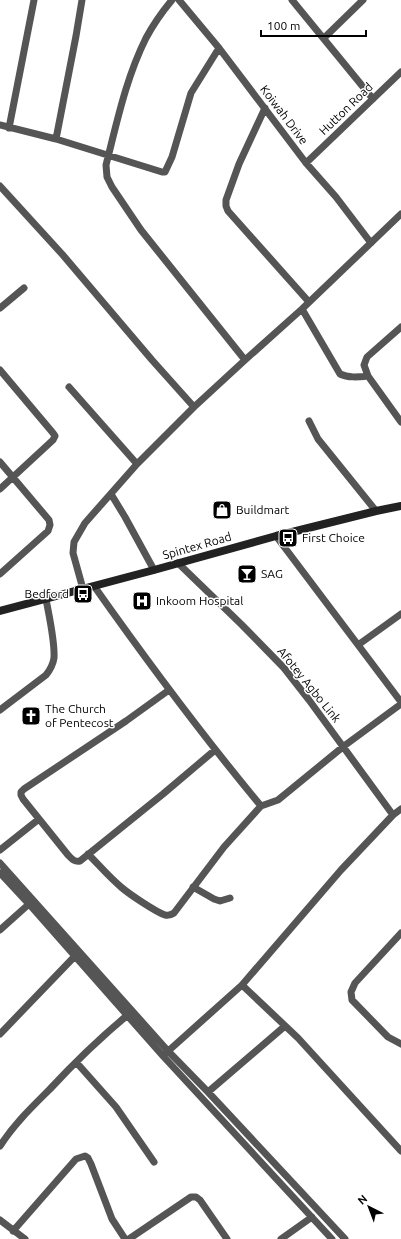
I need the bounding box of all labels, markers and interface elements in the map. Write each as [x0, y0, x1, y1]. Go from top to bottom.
scale bar [261, 12, 366, 38]
text: 100 m [267, 19, 300, 32]
street label: Hutton Road [316, 80, 375, 137]
street label: Koiwah Drive [258, 83, 311, 147]
shop icon: Buildmart [211, 499, 233, 521]
place label: Buildmart [236, 503, 290, 516]
bus stop icon: First Choice [277, 527, 299, 549]
street label: Spintex Road [161, 530, 233, 562]
place label: First Choice [302, 531, 365, 544]
bar icon: SAG [236, 563, 258, 585]
place label: SAG [261, 567, 283, 580]
bus stop icon: Bedford [72, 583, 94, 605]
place label: Bedford [25, 587, 69, 600]
hospital icon: Inkoom Hospital [131, 590, 153, 612]
place label: Inkoom Hospital [156, 594, 243, 607]
street label: Afotey Agbo Link [275, 645, 344, 725]
place label: The Church of Pentecost [45, 702, 114, 729]
church icon: The Church of Pentecost [20, 705, 42, 727]
north arrow [349, 1187, 389, 1227]
text: N [355, 1192, 369, 1207]

